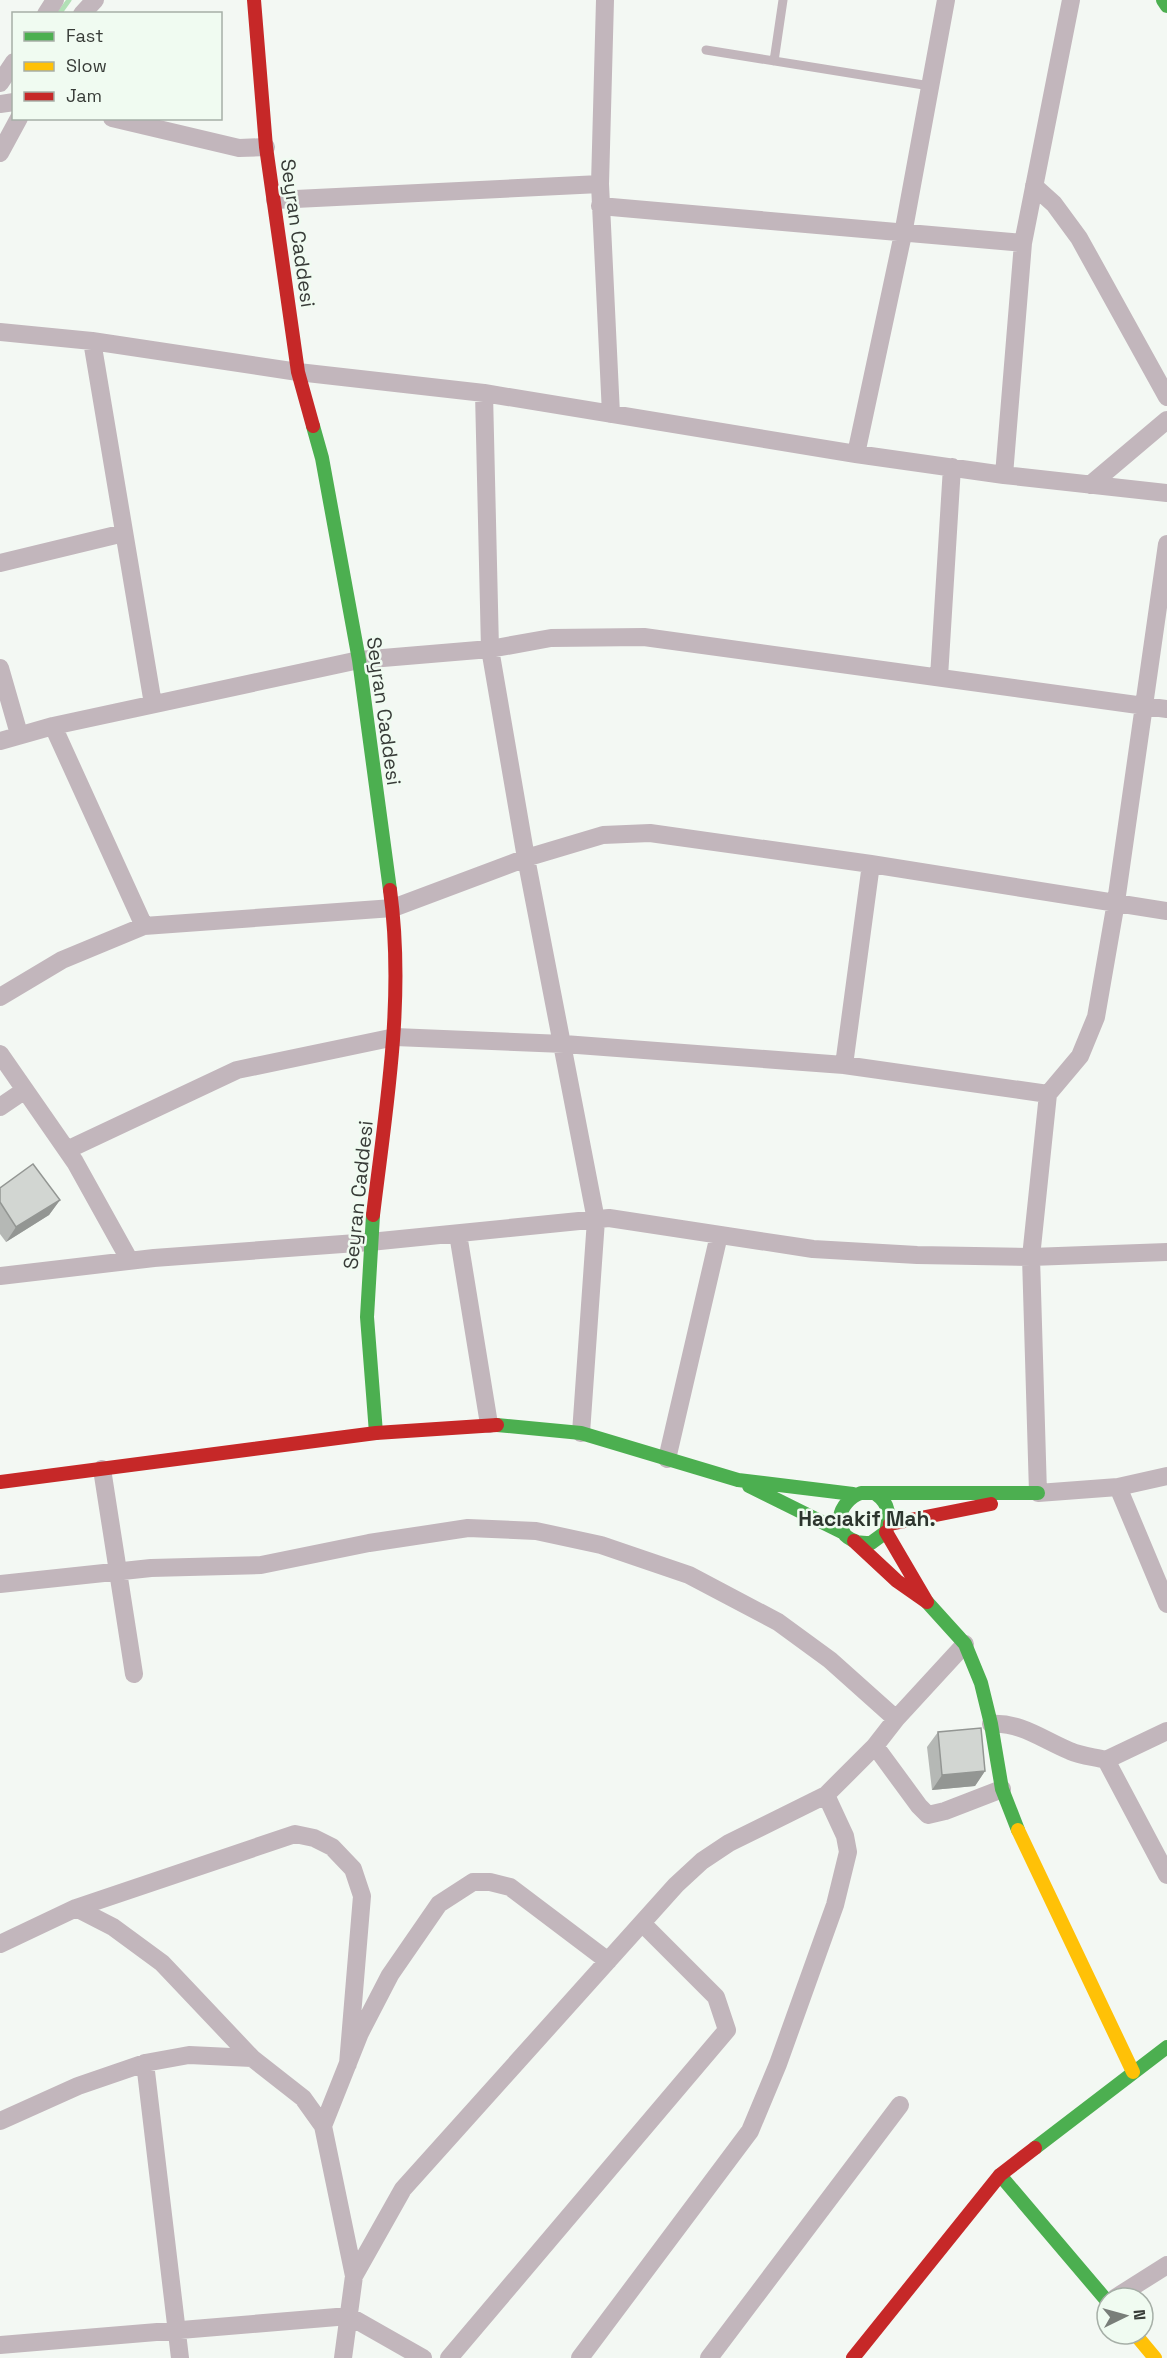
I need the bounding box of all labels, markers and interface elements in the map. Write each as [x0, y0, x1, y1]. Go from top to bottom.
legend [12, 12, 222, 120]
text: Fast [66, 24, 103, 47]
text: Slow [66, 54, 107, 77]
text: Jam [66, 84, 102, 107]
street label: Seyran Caddesi [275, 157, 321, 309]
street label: Seyran Caddesi [361, 635, 407, 787]
street label: Seyran Caddesi [337, 1119, 379, 1271]
district label: Hacıakif Mah. [798, 1505, 936, 1532]
north arrow [1095, 2286, 1155, 2346]
text: N [1129, 2308, 1150, 2321]

